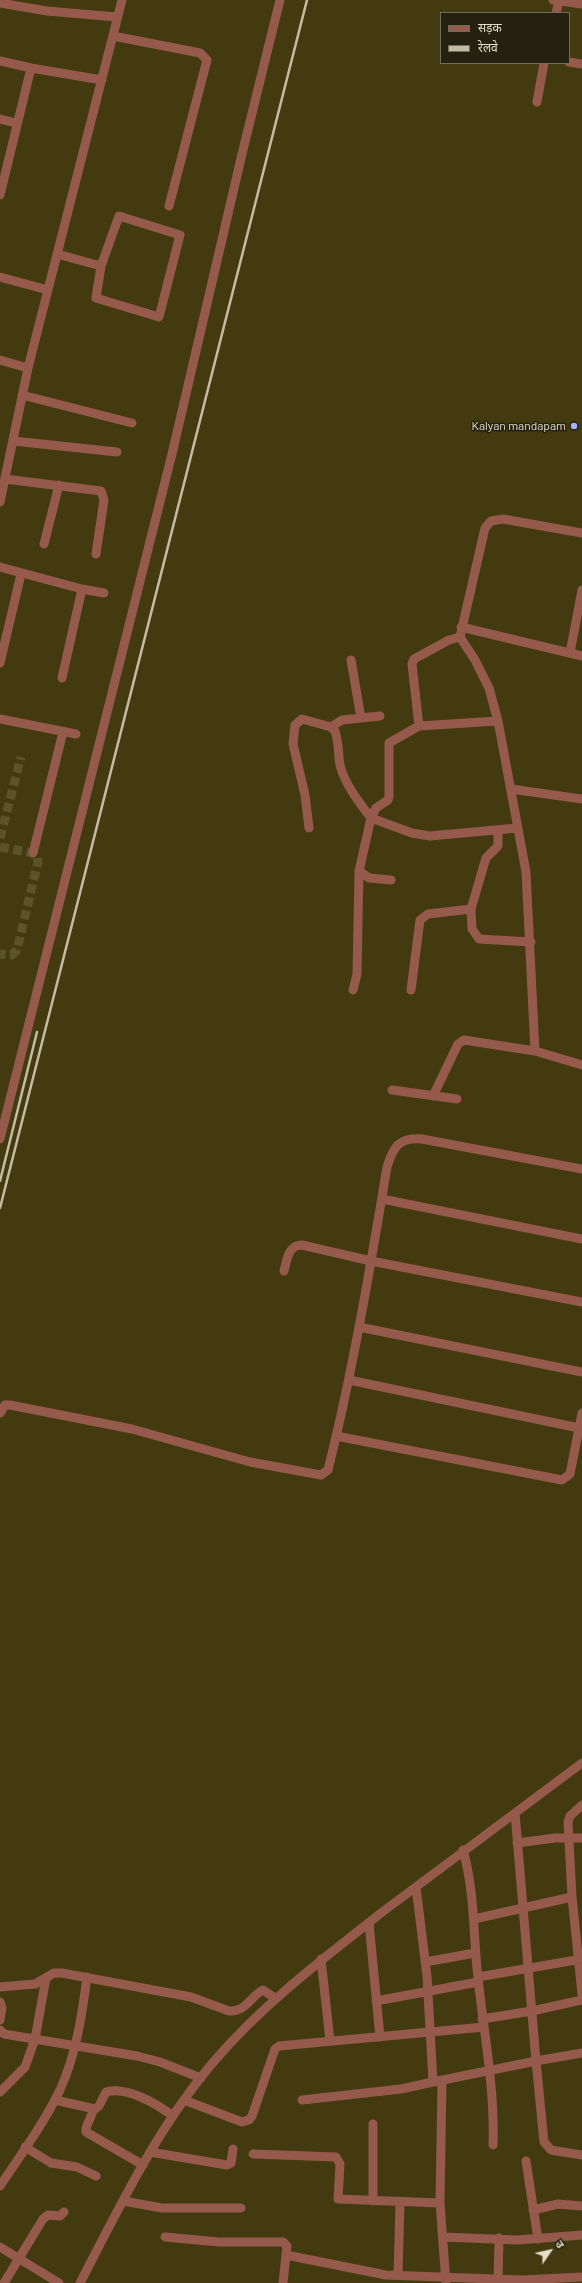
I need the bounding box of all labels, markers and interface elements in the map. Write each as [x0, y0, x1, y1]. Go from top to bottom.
legend [440, 12, 570, 64]
text: सड़क [478, 20, 502, 34]
text: रेलवे [478, 40, 498, 54]
place label: Kalyan mandapam [472, 419, 566, 433]
marker: Kalyan mandapam [569, 421, 579, 431]
north arrow [530, 2231, 570, 2271]
text: उ [553, 2238, 568, 2250]

